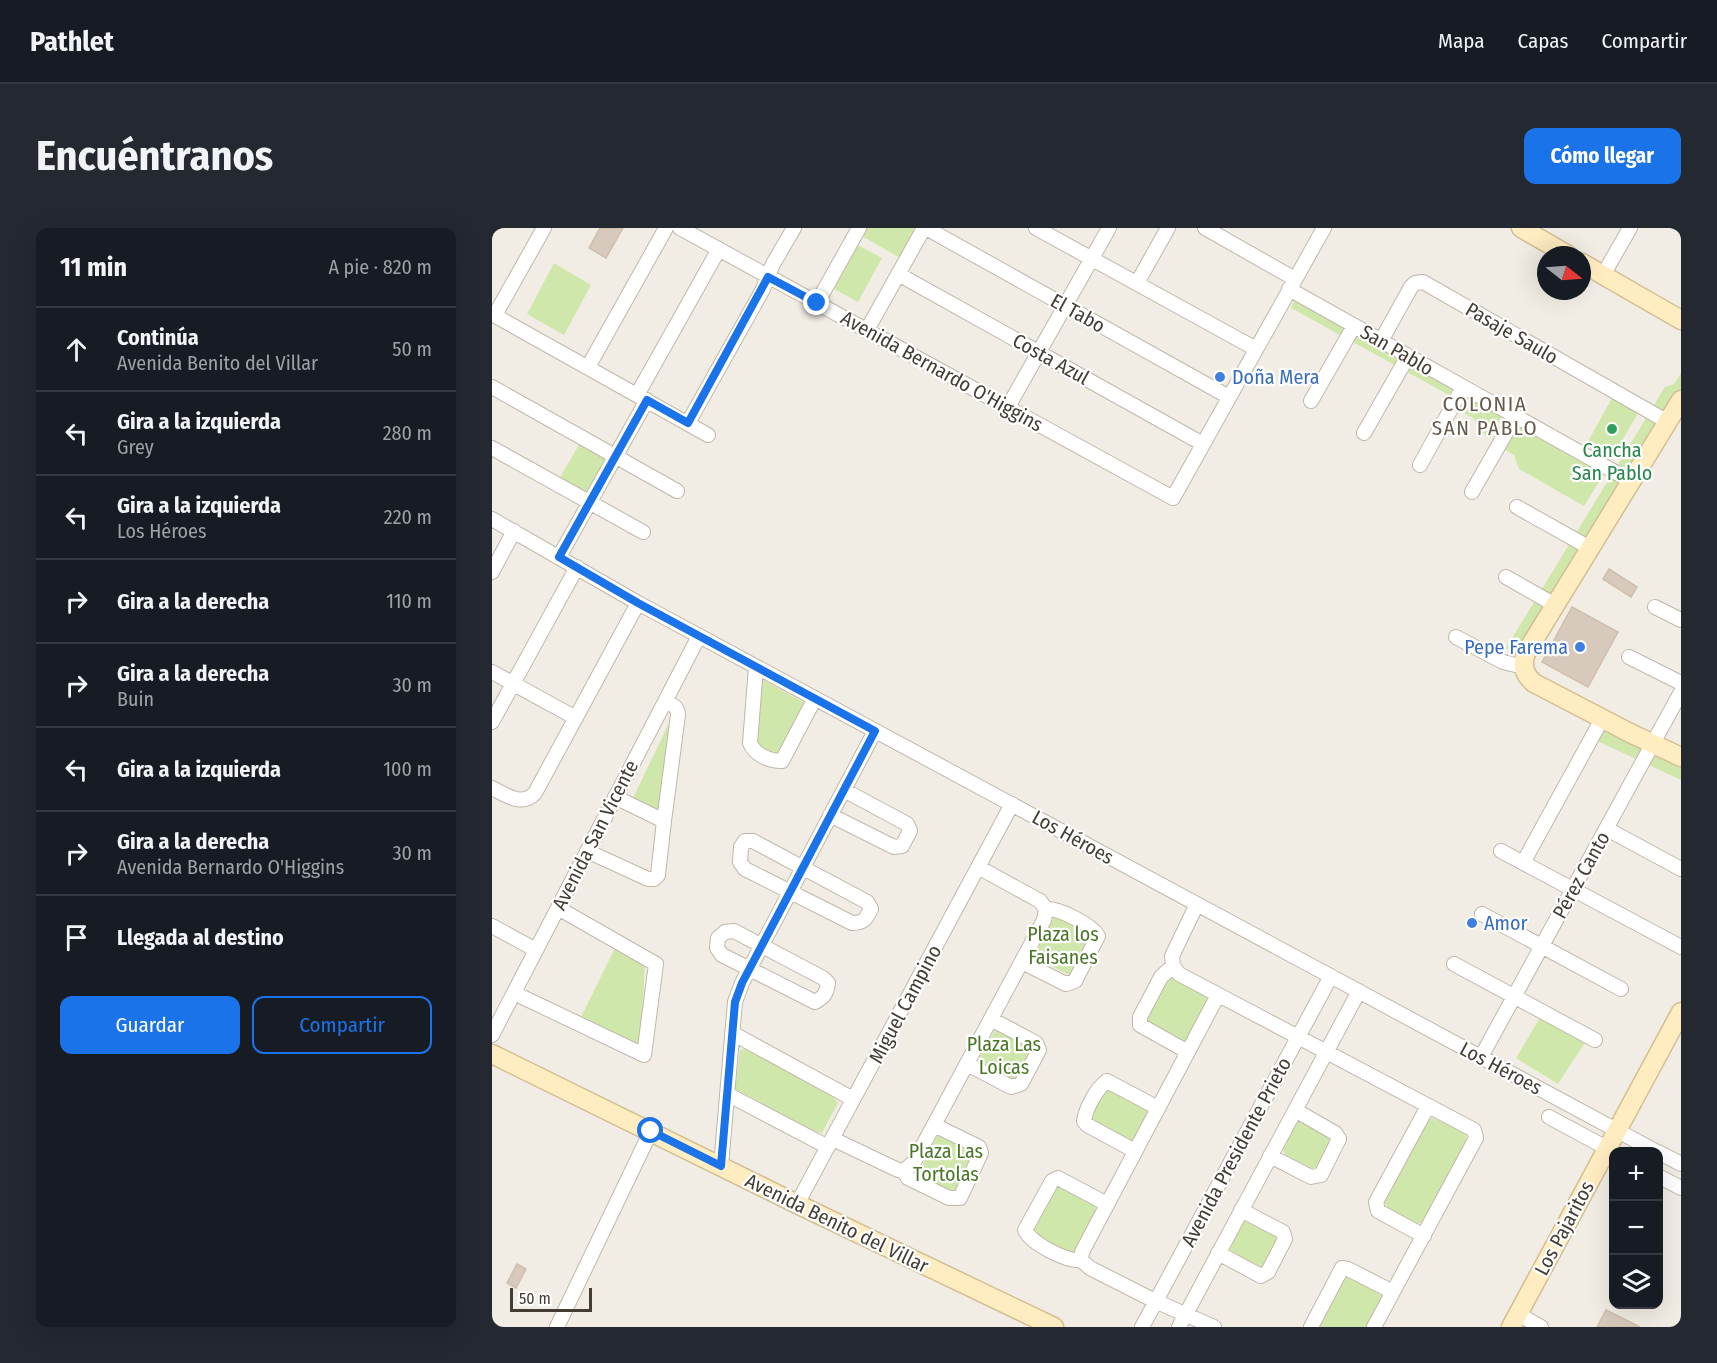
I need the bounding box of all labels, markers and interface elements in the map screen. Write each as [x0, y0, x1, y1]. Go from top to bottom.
text: Pathlet [30, 25, 114, 58]
text: Mapa [1438, 28, 1485, 54]
text: Capas [1518, 28, 1568, 54]
text: Compartir [1601, 28, 1687, 54]
button: Cómo llegar [1524, 128, 1681, 184]
text: Encuéntranos [36, 131, 273, 181]
north arrow [1537, 246, 1591, 300]
text: 11 min [60, 252, 127, 283]
text: A pie · 820 m [328, 255, 432, 279]
street label: El Tabo [1047, 288, 1109, 338]
route end [803, 289, 829, 315]
street label: Pasaje Saulo [1462, 297, 1562, 369]
street label: Avenida Bernardo O'Higgins [837, 305, 1047, 437]
street label: San Pablo [1356, 319, 1438, 381]
text: Continúa [117, 324, 199, 351]
street label: Costa Azul [1009, 328, 1093, 390]
icon: ahead [60, 333, 93, 366]
text: 50 m [392, 337, 432, 361]
text: Avenida Benito del Villar [117, 351, 318, 375]
place label: Doña Mera [1232, 365, 1319, 389]
marker: Doña Mera [1213, 370, 1227, 384]
district label: COLONIA SAN PABLO [1432, 391, 1538, 441]
text: Gira a la izquierda [117, 408, 281, 435]
icon: left [60, 417, 93, 450]
text: 280 m [383, 421, 432, 445]
marker: Cancha San Pablo [1605, 422, 1619, 436]
text: Grey [117, 435, 154, 459]
place label: Cancha San Pablo [1572, 438, 1652, 485]
text: Gira a la izquierda [117, 492, 281, 519]
icon: left [60, 501, 93, 534]
text: 220 m [384, 505, 432, 529]
text: Los Héroes [117, 519, 207, 543]
icon: right [60, 585, 93, 618]
text: Gira a la derecha [117, 588, 269, 615]
text: 110 m [386, 589, 432, 613]
place label: Pepe Farema [1464, 635, 1568, 659]
marker: Pepe Farema [1573, 640, 1587, 654]
text: Gira a la derecha [117, 660, 269, 687]
icon: right [60, 669, 93, 702]
text: 30 m [392, 673, 432, 697]
text: Buin [117, 687, 154, 711]
icon: left [60, 753, 93, 786]
text: Gira a la izquierda [117, 756, 281, 783]
street label: Avenida San Vicente [547, 756, 643, 914]
text: 100 m [383, 757, 432, 781]
street label: Los Héroes [1028, 805, 1118, 869]
street label: Pérez Canto [1547, 827, 1615, 923]
text: Gira a la derecha [117, 828, 269, 855]
icon: right [60, 837, 93, 870]
text: 30 m [392, 841, 432, 865]
text: Avenida Bernardo O'Higgins [117, 855, 344, 879]
place label: Amor [1484, 911, 1527, 935]
marker: Amor [1465, 916, 1479, 930]
icon: arrive [60, 921, 93, 954]
park label: Plaza los Faisanes [1027, 922, 1099, 969]
text: Llegada al destino [117, 924, 284, 951]
street label: Miguel Campino [864, 941, 946, 1067]
button: Guardar [60, 996, 240, 1054]
button: Compartir [252, 996, 432, 1054]
park label: Plaza Las Loicas [967, 1032, 1041, 1079]
street label: Los Héroes [1456, 1036, 1546, 1100]
street label: Avenida Presidente Prieto [1176, 1053, 1296, 1251]
route start [637, 1117, 663, 1143]
park label: Plaza Las Tortolas [909, 1139, 983, 1186]
map controls [1609, 1147, 1663, 1309]
button: + [1609, 1147, 1663, 1201]
street label: Avenida Benito del Villar [741, 1168, 933, 1278]
street label: Los Pajaritos [1529, 1177, 1599, 1279]
button: − [1609, 1201, 1663, 1255]
button: layers [1609, 1255, 1663, 1309]
scale bar [510, 1285, 592, 1312]
text: 50 m [519, 1289, 551, 1308]

